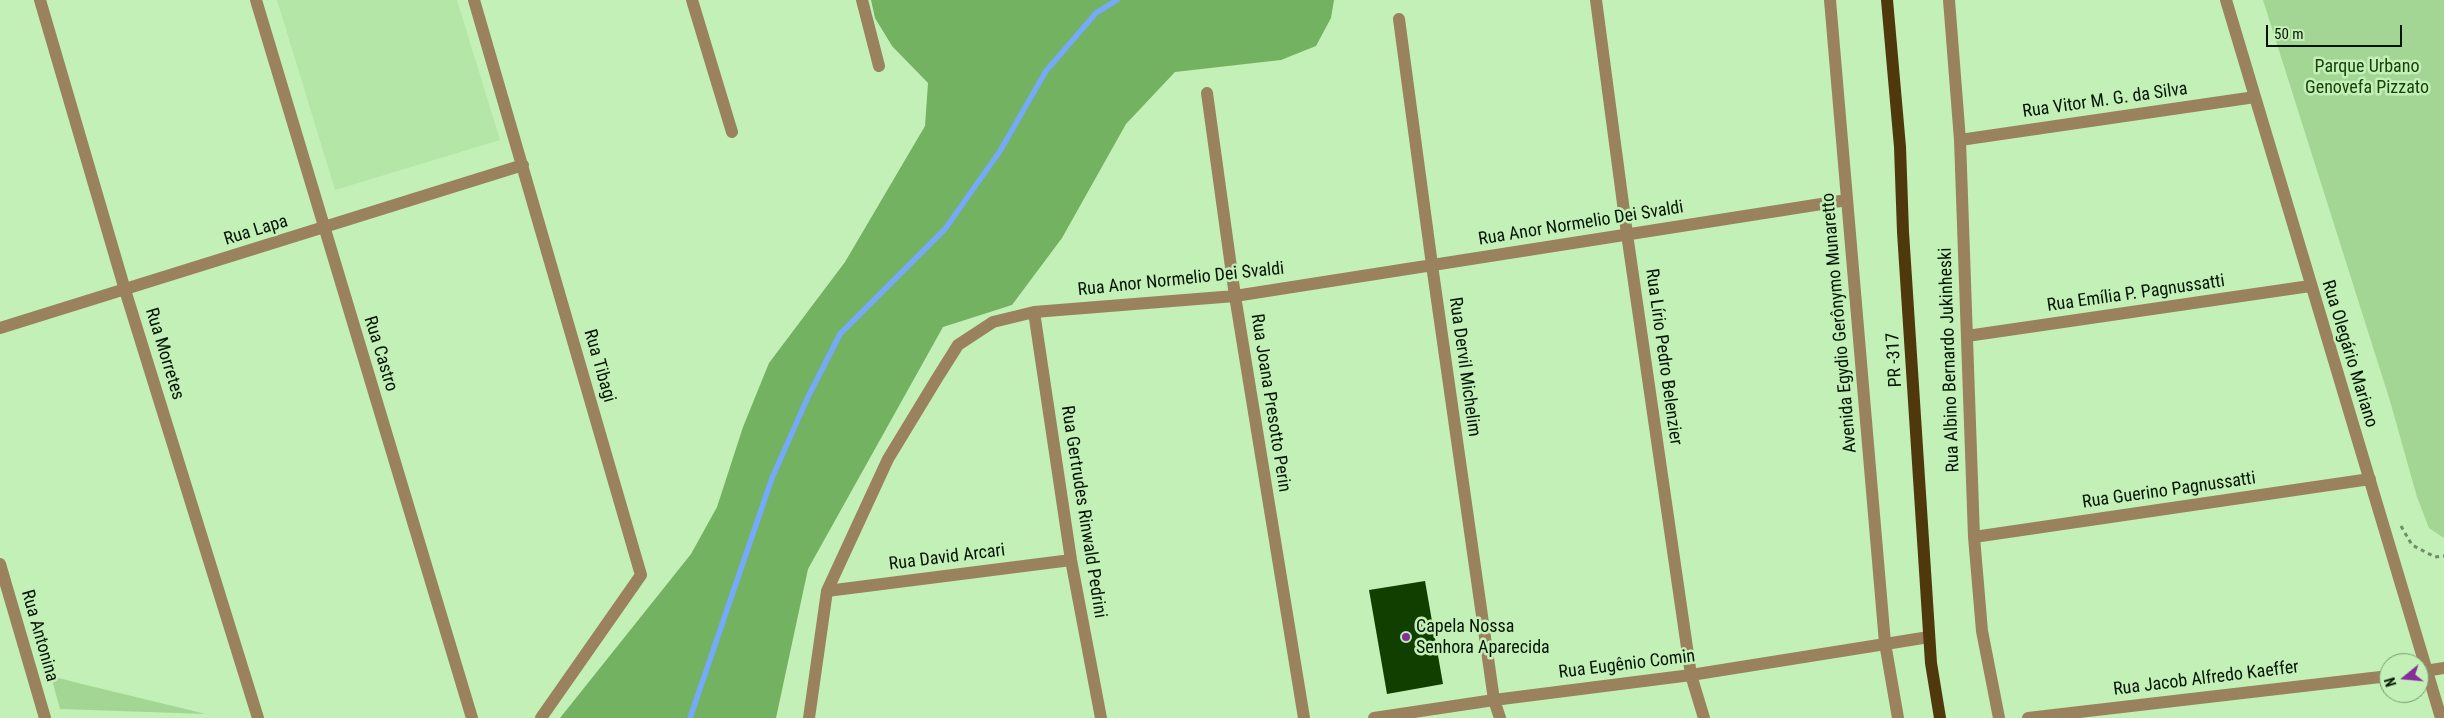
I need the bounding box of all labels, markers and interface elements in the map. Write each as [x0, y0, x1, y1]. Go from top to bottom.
scale bar [2269, 15, 2405, 47]
text: 50 m [2274, 25, 2304, 43]
park label: Parque Urbano Genovefa Pizzato [2305, 56, 2429, 98]
street label: Rua Vitor M. G. da Silva [2021, 79, 2189, 123]
street label: Avenida Egydio Gerônymo Munaretto [1818, 192, 1862, 454]
street label: Rua Anor Normelio Dei Svaldi [1477, 197, 1685, 251]
street label: Rua Lapa [221, 211, 291, 251]
street label: Rua Albino Bernardo Jukinheski [1935, 247, 1965, 473]
street label: Rua Anor Normelio Dei Svaldi [1077, 258, 1285, 302]
street label: Rua Lírio Pedro Belenzier [1640, 267, 1686, 447]
street label: Rua Emília P. Pagnussatti [2046, 271, 2226, 317]
street label: Rua Olegário Mariano [2316, 278, 2382, 430]
street label: Rua Dervil Michelim [1444, 296, 1484, 438]
street label: Rua Morretes [140, 305, 188, 403]
street label: Rua Joana Presotto Perin [1245, 312, 1295, 494]
street label: Rua Castro [358, 314, 402, 394]
street label: Rua Tibagi [578, 327, 620, 405]
street label: PR -317 [1883, 332, 1907, 388]
street label: Rua Gertrudes Rinwald Pedrini [1056, 404, 1110, 620]
street label: Rua Guerino Pagnussatti [2081, 468, 2257, 514]
street label: Rua David Arcari [888, 540, 1006, 576]
street label: Rua Antonina [16, 588, 62, 684]
place label: Capela Nossa Senhora Aparecida [1416, 616, 1550, 659]
marker: Capela Nossa Senhora Aparecida [1400, 631, 1412, 643]
street label: Rua Eugênio Comin [1557, 646, 1697, 684]
north arrow [2379, 653, 2429, 703]
street label: Rua Jacob Alfredo Kaeffer [2112, 657, 2300, 701]
text: N [2382, 676, 2400, 689]

